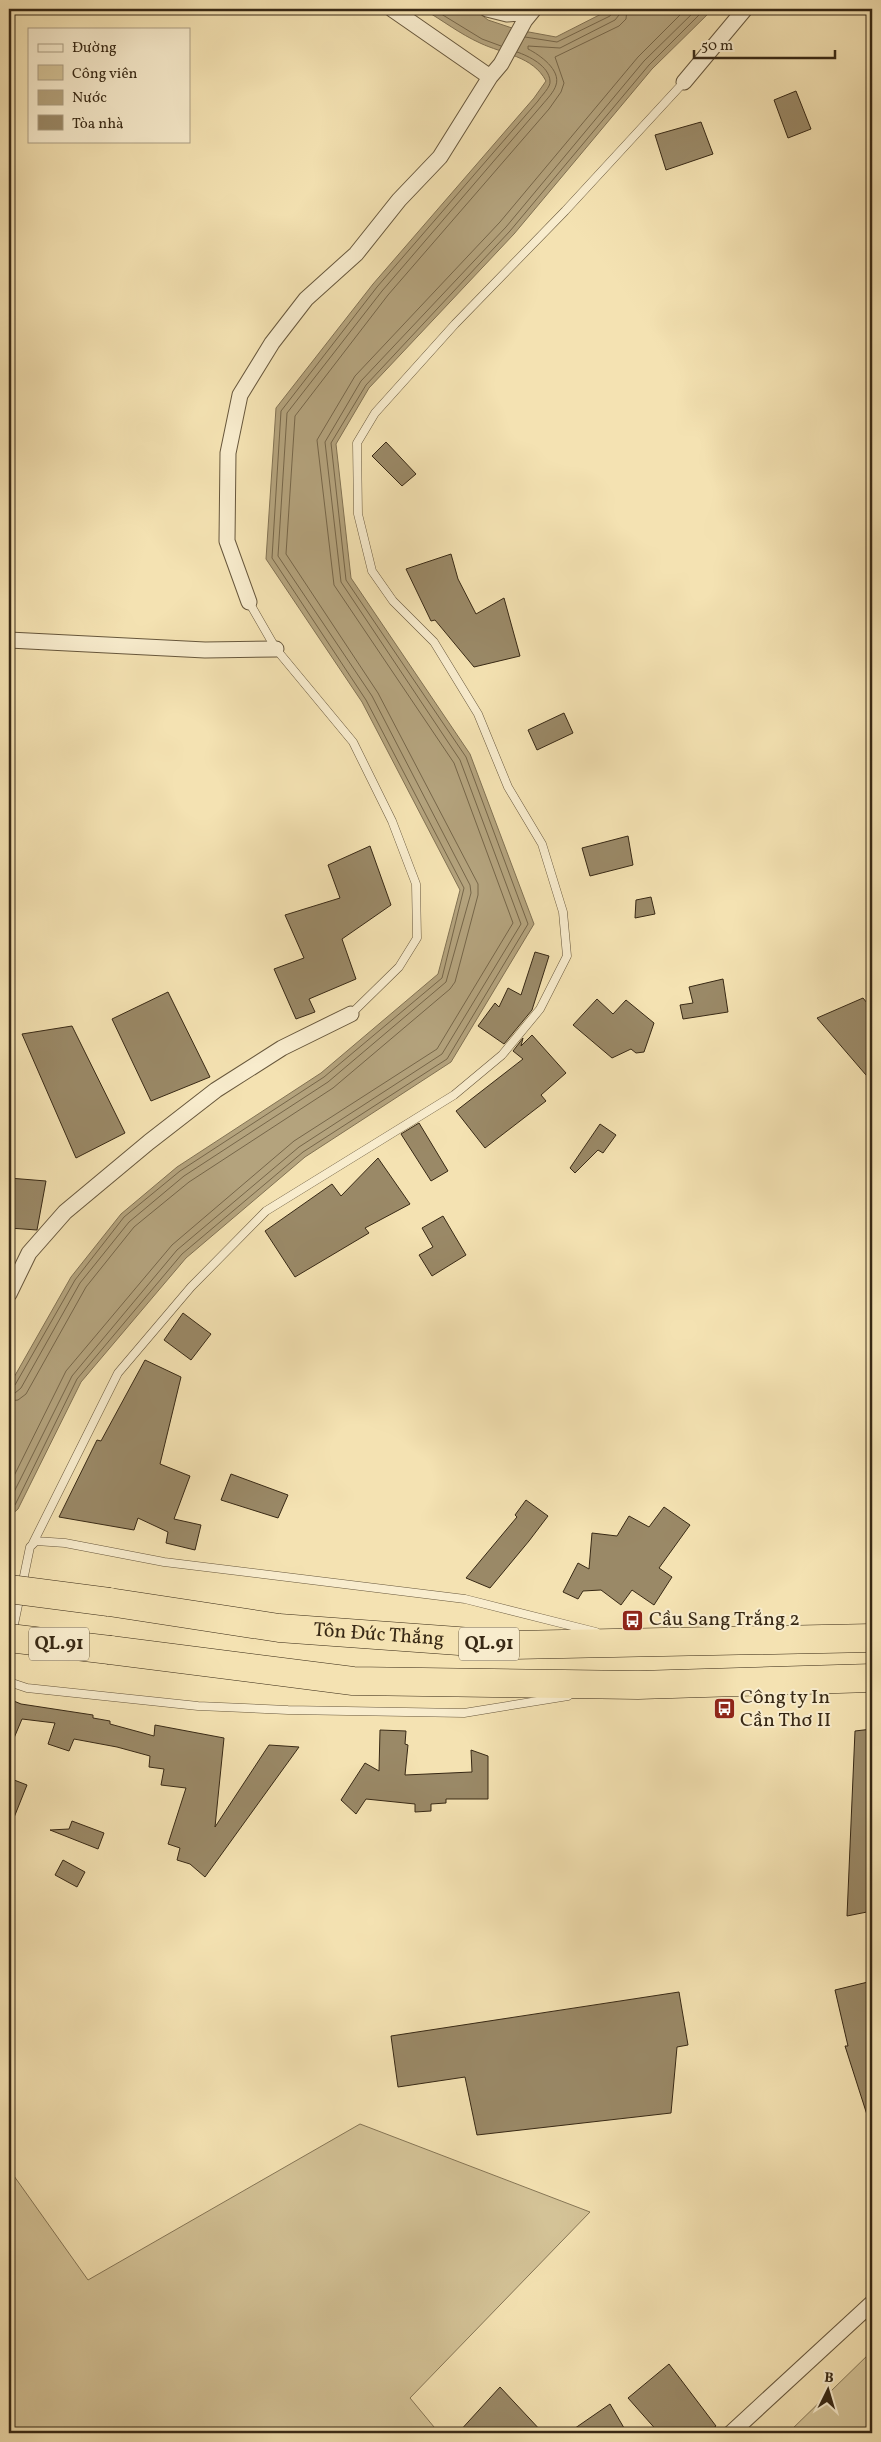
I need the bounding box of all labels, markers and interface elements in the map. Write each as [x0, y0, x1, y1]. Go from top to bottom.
legend [28, 28, 190, 142]
scale bar [694, 28, 835, 60]
text: 50 m [701, 36, 733, 57]
text: Đường [72, 38, 117, 59]
text: Công viên [72, 64, 137, 85]
text: Nước [72, 88, 107, 109]
text: Tòa nhà [72, 114, 124, 135]
place label: Cầu Sang Trắng 2 [649, 1606, 800, 1634]
bus stop icon: Cầu Sang Trắng 2 [621, 1608, 645, 1632]
street label: Tôn Đức Thắng [312, 1617, 445, 1654]
road number: QL.91 [29, 1628, 89, 1660]
road number: QL.91 [459, 1628, 519, 1660]
place label: Công ty In Cần Thơ II [740, 1684, 831, 1735]
bus stop icon: Công ty In Cần Thơ II [712, 1697, 736, 1721]
north arrow [804, 2364, 854, 2414]
text: B [823, 2369, 835, 2388]

